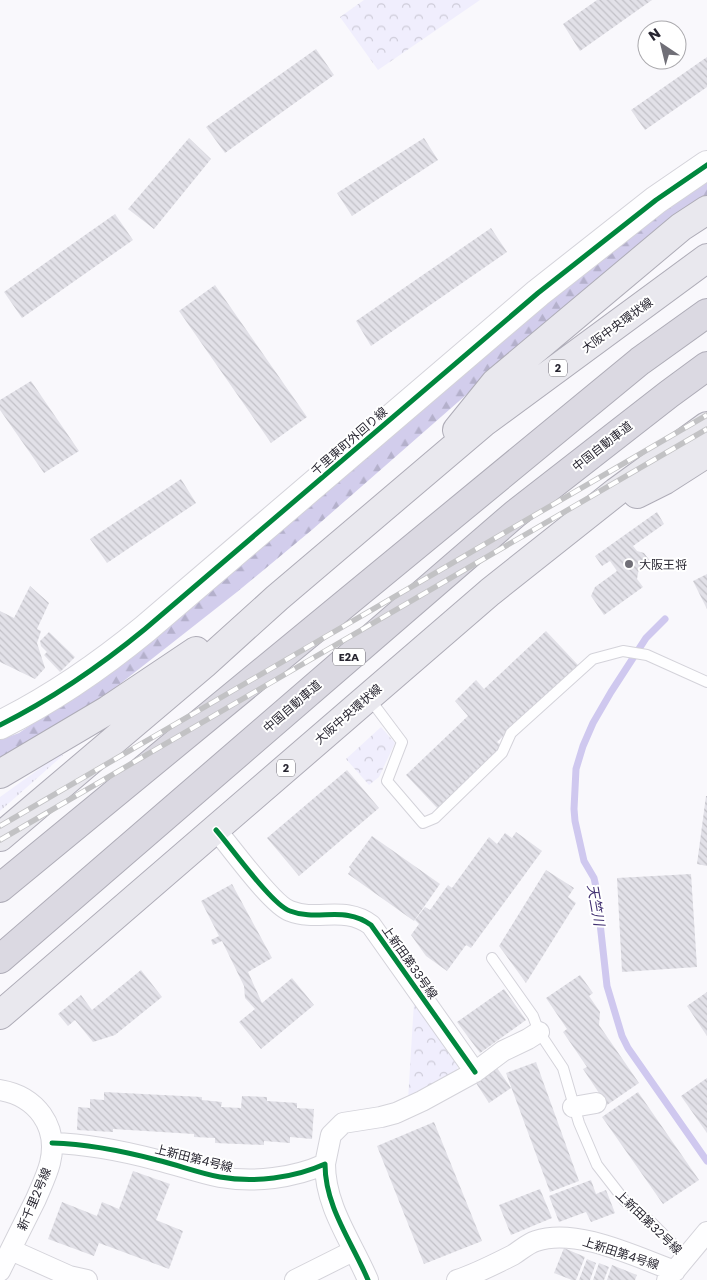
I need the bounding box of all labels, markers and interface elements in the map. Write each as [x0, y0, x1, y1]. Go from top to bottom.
north arrow [637, 20, 687, 70]
text: N [644, 23, 665, 46]
street label: 大阪中央環状線 [578, 293, 656, 357]
road number: 2 [549, 359, 567, 376]
street label: 千里東町外回り線 [307, 403, 391, 479]
street label: 中国自動車道 [568, 417, 636, 475]
place label: 大阪王将 [639, 556, 687, 573]
marker: 大阪王将 [623, 558, 635, 570]
road number: E2A [333, 649, 365, 666]
street label: 中国自動車道 [259, 676, 325, 736]
street label: 大阪中央環状線 [311, 680, 385, 748]
road number: 2 [277, 760, 295, 776]
water label: 天竺川 [583, 883, 610, 929]
street label: 上新田第33号線 [378, 922, 442, 1002]
street label: 上新田第4号線 [153, 1140, 235, 1176]
street label: 新千里2号線 [13, 1165, 55, 1233]
street label: 上新田第32号線 [612, 1186, 686, 1258]
street label: 上新田第4号線 [581, 1233, 661, 1273]

